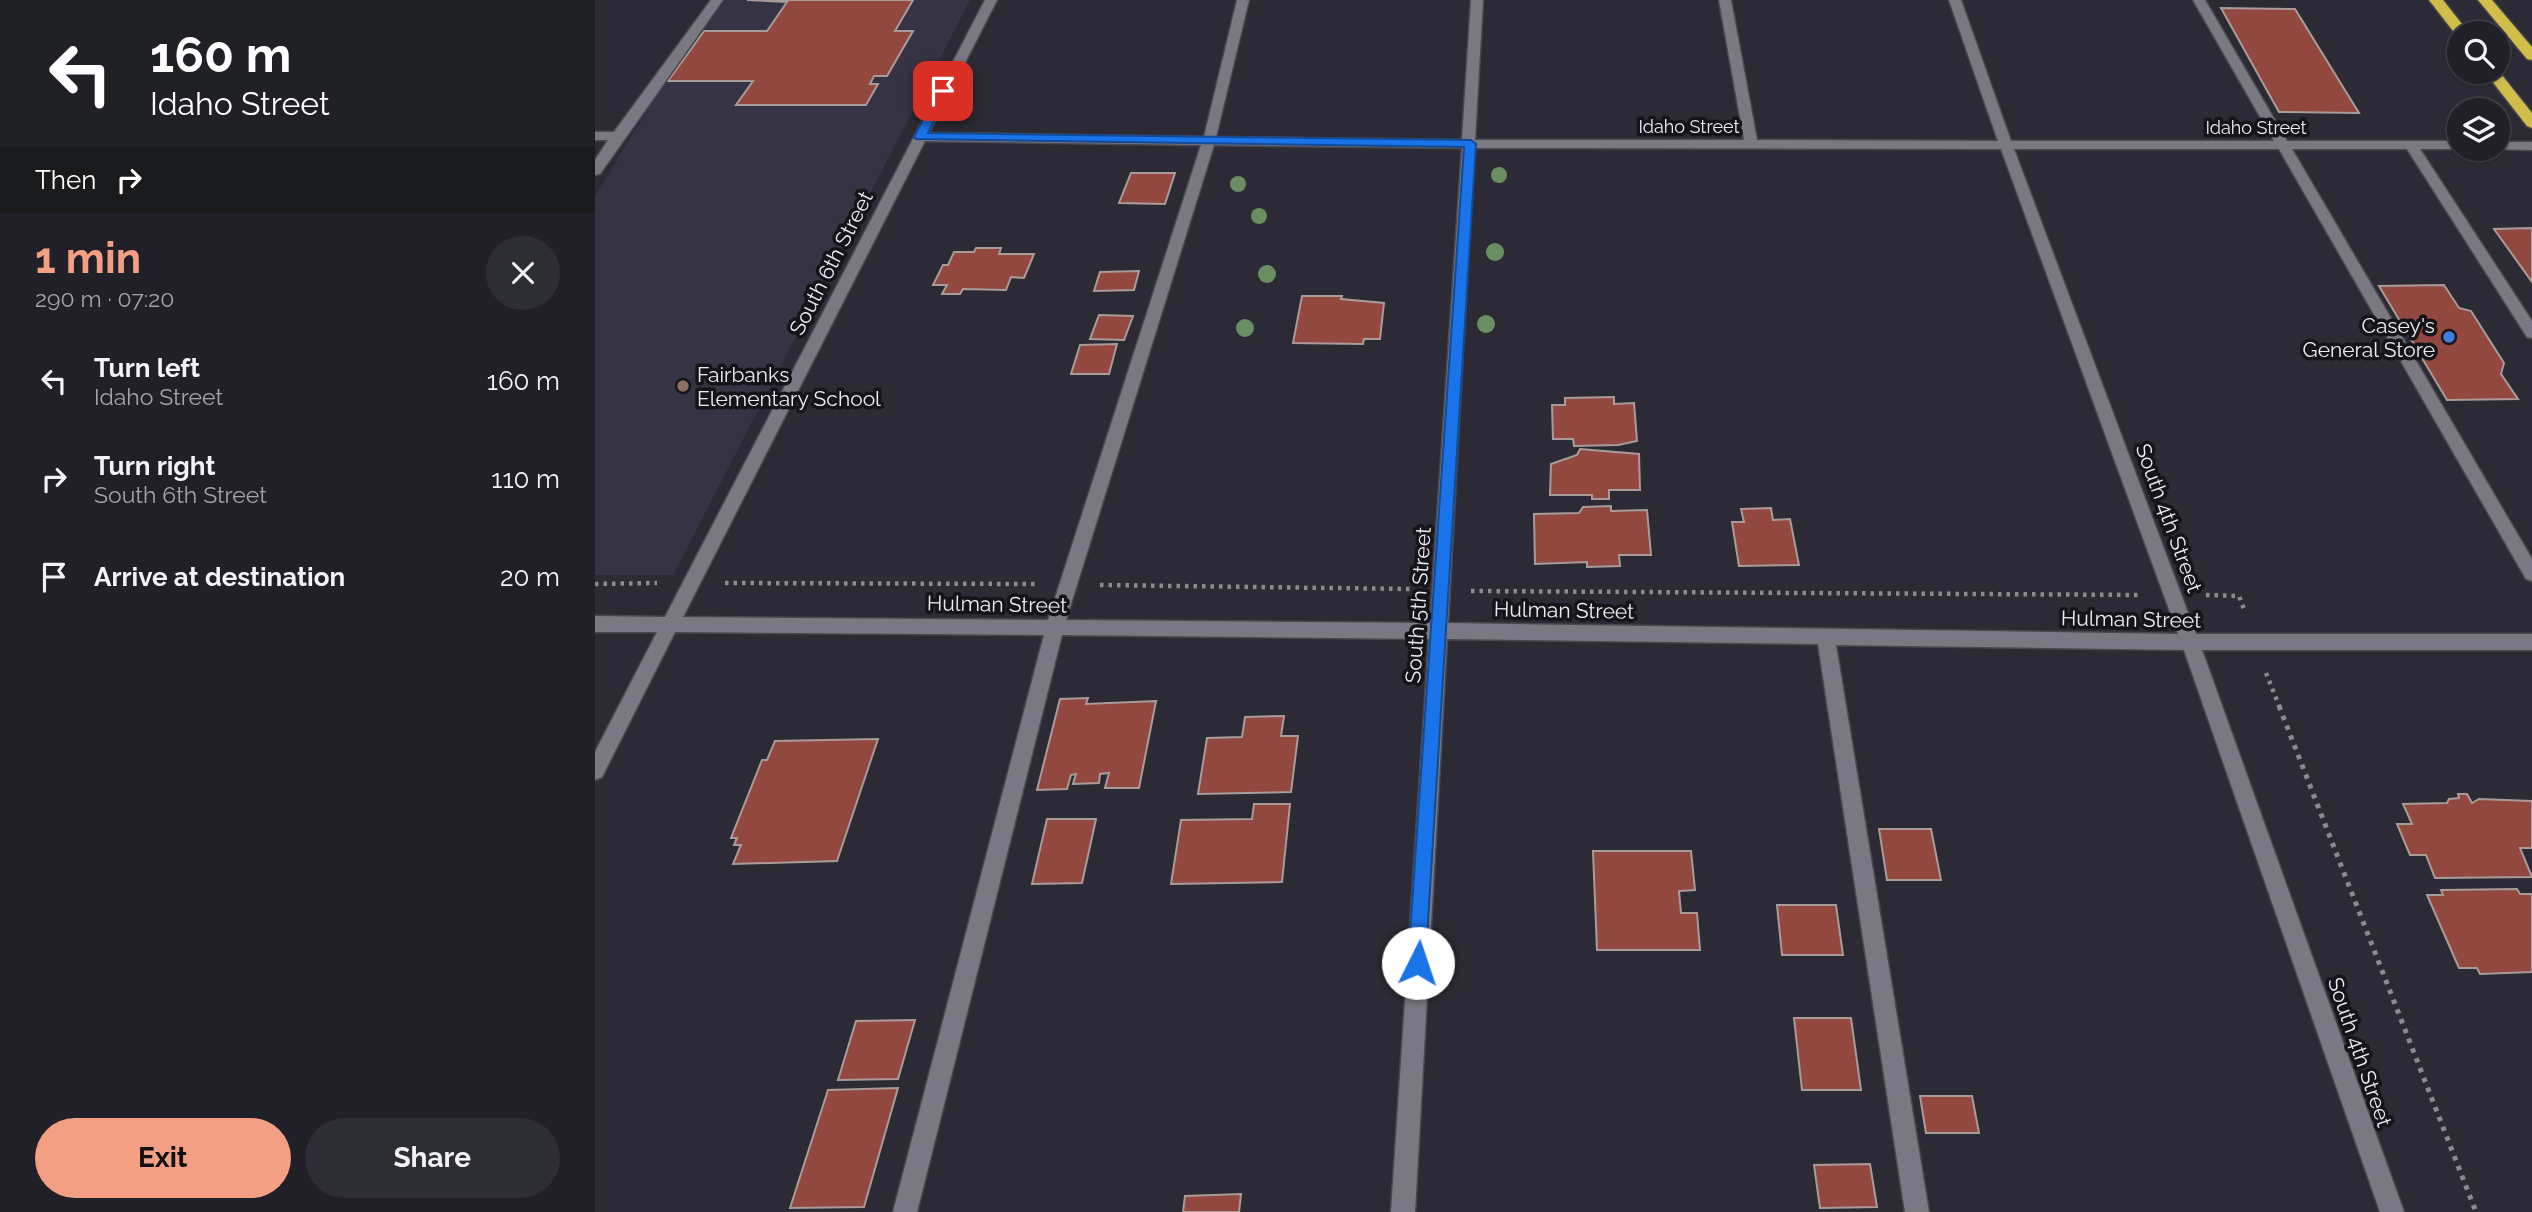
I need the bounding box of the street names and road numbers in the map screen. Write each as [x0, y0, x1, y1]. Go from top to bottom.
street label: Idaho Street [1638, 116, 1740, 137]
street label: Idaho Street [2205, 117, 2307, 138]
street label: South 6th Street [784, 187, 878, 339]
street label: South 4th Street [2130, 440, 2208, 596]
street label: South 5th Street [1400, 526, 1436, 684]
street label: Hulman Street [927, 590, 1067, 618]
street label: Hulman Street [1494, 596, 1634, 624]
street label: Hulman Street [2061, 605, 2201, 633]
street label: South 4th Street [2323, 974, 2397, 1130]

